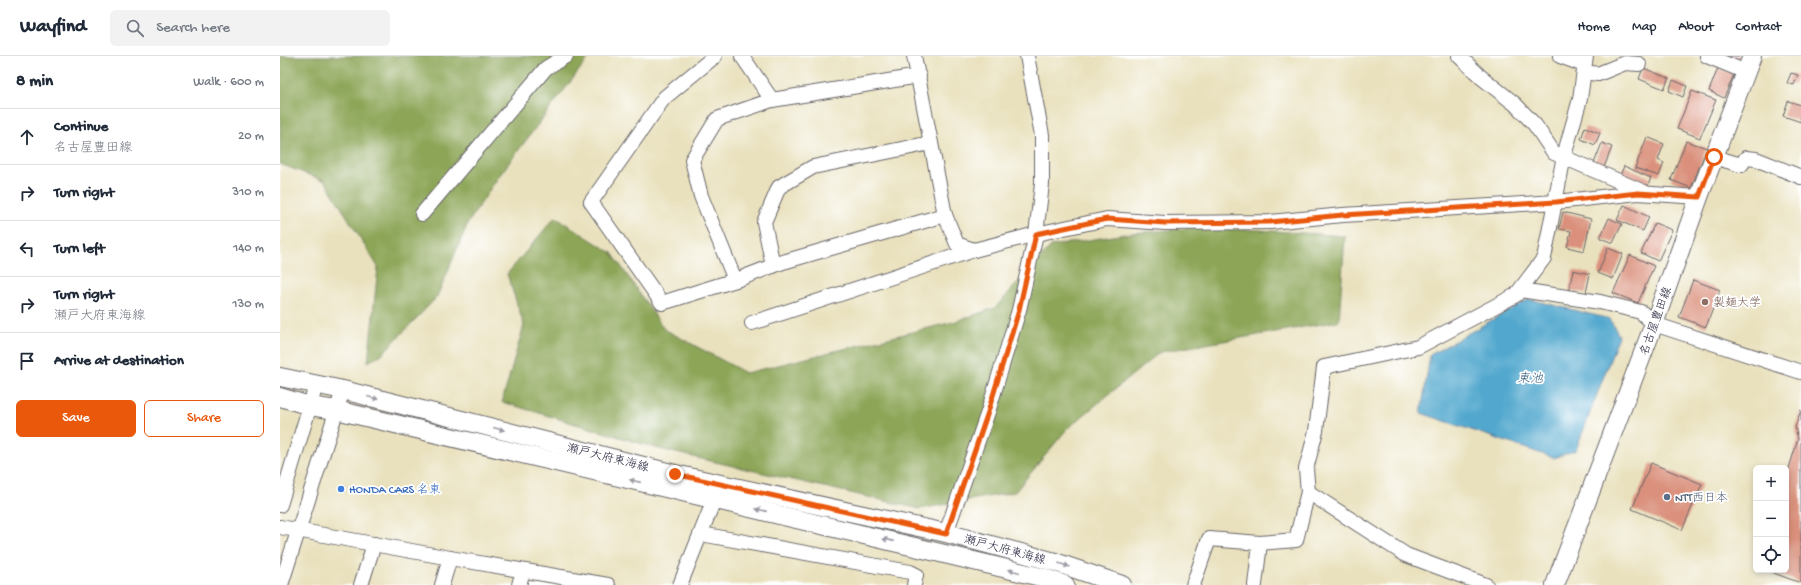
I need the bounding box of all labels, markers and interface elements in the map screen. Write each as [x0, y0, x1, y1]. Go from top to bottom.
search box [110, 10, 390, 46]
text: Wayfind [20, 16, 86, 39]
icon: search [124, 17, 146, 39]
text: Search here [156, 19, 230, 37]
text: Home [1578, 19, 1610, 36]
text: Map [1632, 19, 1656, 36]
text: About [1678, 19, 1714, 36]
text: Contact [1736, 19, 1781, 36]
text: 8 min [16, 72, 53, 92]
text: Walk · 600 m [193, 75, 264, 90]
text: Continue [54, 118, 108, 136]
icon: ahead [16, 126, 38, 148]
text: 20 m [238, 129, 264, 144]
text: 名古屋豊田線 [54, 141, 132, 156]
route start [1705, 148, 1723, 166]
icon: right [16, 182, 38, 204]
text: Turn right [54, 184, 114, 202]
text: 310 m [232, 185, 264, 200]
icon: left [16, 238, 38, 260]
text: Turn left [54, 240, 105, 258]
text: 140 m [233, 241, 264, 256]
street label: 名古屋豊田線 [1637, 285, 1676, 358]
text: Turn right [54, 286, 114, 304]
icon: right [16, 294, 38, 316]
place label: 製麺大学 [1713, 296, 1761, 311]
text: 130 m [232, 297, 264, 312]
marker: 製麺大学 [1700, 297, 1710, 307]
text: 瀬戸大府東海線 [54, 309, 145, 324]
icon: arrive [16, 350, 38, 372]
text: Arrive at destination [54, 352, 184, 370]
water label: 東池 [1517, 371, 1544, 387]
one-way arrow [367, 395, 379, 401]
button: Save [16, 400, 136, 437]
button: Share [144, 400, 264, 437]
one-way arrow [493, 427, 505, 433]
street label: 瀬戸大府東海線 [565, 441, 650, 476]
route end [666, 465, 684, 483]
map controls [1753, 465, 1789, 573]
button: + [1753, 465, 1789, 501]
one-way arrow [628, 477, 641, 483]
place label: HONDA CARS 名東 [349, 483, 441, 498]
marker: HONDA CARS 名東 [336, 484, 346, 494]
place label: NTT西日本 [1675, 491, 1728, 506]
marker: NTT西日本 [1662, 492, 1672, 502]
button: − [1753, 501, 1789, 537]
one-way arrow [755, 507, 767, 513]
street label: 瀬戸大府東海線 [962, 532, 1047, 569]
one-way arrow [881, 537, 894, 543]
button: locate [1753, 537, 1789, 573]
one-way arrow [1059, 563, 1071, 569]
one-way arrow [1008, 567, 1020, 573]

